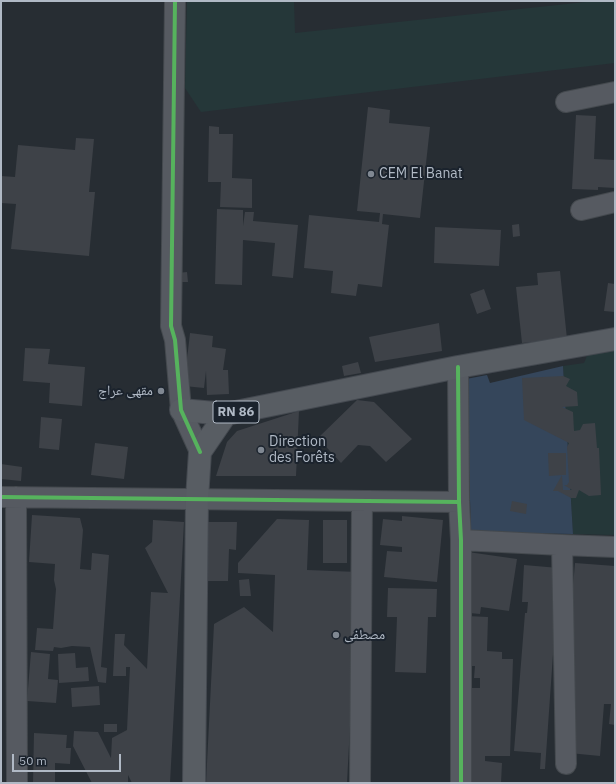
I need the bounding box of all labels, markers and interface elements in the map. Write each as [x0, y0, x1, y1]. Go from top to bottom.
place label: CEM El Banat [379, 166, 463, 182]
marker: CEM El Banat [366, 169, 376, 179]
place label: مقهى عراج [98, 383, 153, 399]
marker: مقهى عراج [156, 386, 166, 396]
road number: RN 86 [213, 401, 259, 423]
place label: Direction des Forêts [269, 434, 335, 466]
marker: Direction des Forêts [256, 445, 266, 455]
place label: مصطفى [344, 627, 385, 643]
marker: مصطفى [331, 630, 341, 640]
scale bar [14, 746, 123, 772]
text: 50 m [19, 753, 47, 768]

